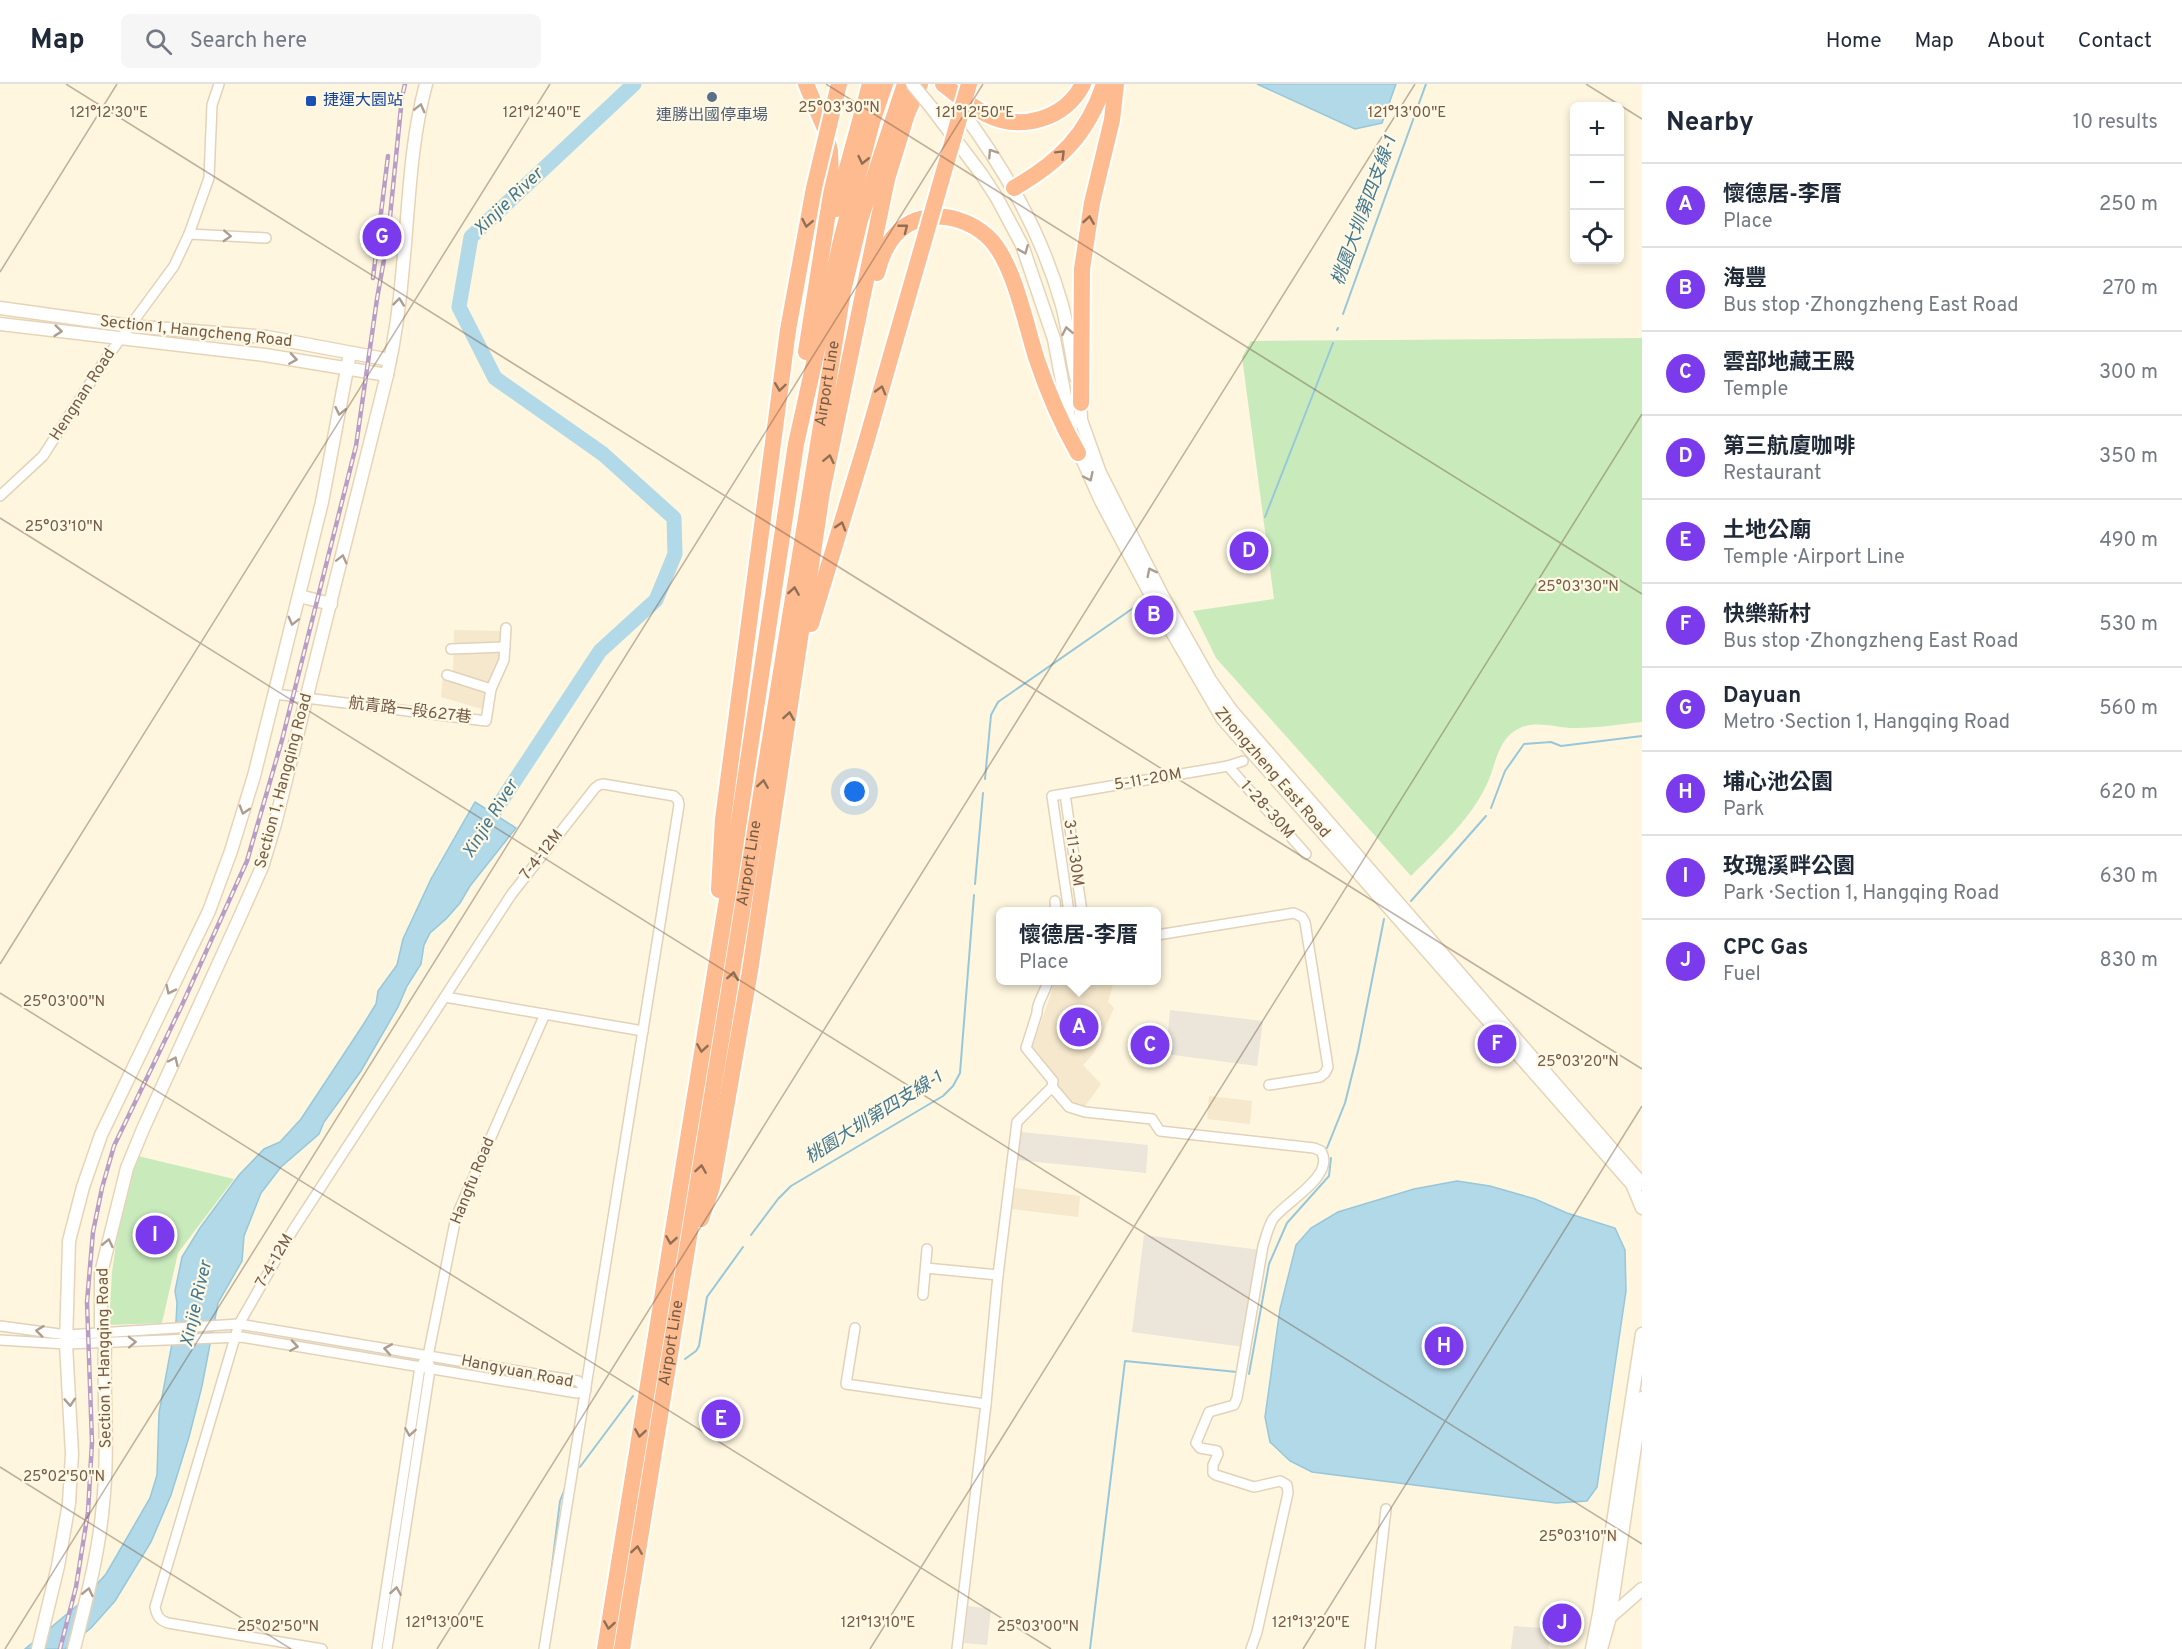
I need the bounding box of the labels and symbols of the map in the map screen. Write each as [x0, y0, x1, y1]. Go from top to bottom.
marker: 連勝出國停車場 [705, 90, 719, 104]
place label: 捷運大園站 [323, 91, 403, 111]
marker: 捷運大園站 [304, 94, 318, 108]
text: 25°03'30"N [798, 99, 880, 118]
one-way arrow [412, 103, 425, 113]
text: 121°12'30"E [70, 104, 148, 123]
text: 121°12'40"E [503, 104, 581, 123]
text: 121°12'50"E [936, 104, 1014, 123]
text: 121°13'00"E [1368, 104, 1446, 123]
place label: 連勝出國停車場 [656, 106, 768, 126]
water label: 桃園大圳第四支線-1 [1327, 132, 1403, 289]
one-way arrow [988, 149, 999, 160]
one-way arrow [1054, 151, 1065, 161]
one-way arrow [857, 155, 870, 165]
water label: Xinjie River [469, 162, 550, 241]
pin: G [362, 214, 401, 260]
one-way arrow [1083, 215, 1095, 224]
one-way arrow [801, 217, 814, 227]
one-way arrow [897, 224, 908, 235]
one-way arrow [223, 230, 232, 242]
one-way arrow [1017, 244, 1029, 255]
one-way arrow [392, 297, 405, 306]
street label: Section 1, Hangcheng Road [99, 312, 293, 352]
one-way arrow [54, 324, 63, 337]
one-way arrow [1061, 327, 1074, 337]
street label: Airport Line [811, 339, 845, 428]
street label: Hengnan Road [46, 345, 120, 445]
one-way arrow [288, 352, 298, 365]
one-way arrow [775, 383, 787, 392]
one-way arrow [874, 385, 886, 396]
one-way arrow [334, 405, 347, 415]
one-way arrow [822, 454, 835, 464]
one-way arrow [1082, 470, 1094, 481]
text: 25°03'10"N [25, 518, 103, 537]
one-way arrow [833, 521, 846, 532]
pin: D [1230, 528, 1268, 574]
one-way arrow [335, 554, 348, 564]
one-way arrow [1147, 568, 1158, 579]
text: 25°03'30"N [1537, 578, 1619, 597]
one-way arrow [787, 587, 799, 596]
pin: B [1134, 592, 1174, 638]
one-way arrow [287, 616, 300, 626]
street label: Section 1, Hangqing Road [251, 691, 317, 871]
street label: 航青路一段627巷 [347, 694, 473, 728]
street label: Zhongzheng East Road [1210, 703, 1334, 843]
one-way arrow [782, 712, 794, 721]
street label: 5-11-20M [1113, 764, 1183, 796]
water label: Xinjie River [458, 774, 525, 862]
your location [840, 777, 869, 806]
street label: 1-28-30M [1236, 777, 1298, 843]
one-way arrow [756, 779, 769, 789]
one-way arrow [239, 804, 251, 815]
street label: 3-11-30M [1058, 818, 1088, 888]
street label: Airport Line [733, 819, 767, 908]
street label: 7-4-12M [516, 826, 568, 884]
one-way arrow [726, 972, 738, 981]
one-way arrow [166, 984, 178, 995]
text: 25°03'00"N [23, 993, 105, 1012]
pin: A [1060, 1004, 1098, 1050]
pin: C [1130, 1022, 1170, 1068]
pin: F [1478, 1022, 1516, 1066]
one-way arrow [697, 1043, 709, 1052]
text: 25°03'20"N [1537, 1053, 1619, 1072]
one-way arrow [167, 1056, 179, 1067]
water label: 桃園大圳第四支線-1 [801, 1066, 948, 1169]
street label: Hangfu Road [446, 1134, 500, 1228]
one-way arrow [695, 1164, 707, 1174]
pin: I [136, 1212, 174, 1258]
street label: 7-4-12M [252, 1230, 298, 1292]
one-way arrow [665, 1235, 678, 1245]
one-way arrow [100, 1239, 113, 1249]
water label: Xinjie River [176, 1257, 219, 1349]
street label: Section 1, Hangqing Road [93, 1268, 117, 1448]
street label: Airport Line [655, 1299, 689, 1387]
pin: H [1424, 1324, 1464, 1368]
one-way arrow [36, 1326, 45, 1338]
one-way arrow [128, 1335, 137, 1348]
one-way arrow [288, 1339, 298, 1352]
one-way arrow [383, 1343, 393, 1356]
street label: Hangyuan Road [459, 1351, 575, 1393]
pin: E [702, 1396, 740, 1442]
one-way arrow [63, 1398, 76, 1407]
one-way arrow [404, 1427, 417, 1437]
one-way arrow [634, 1427, 647, 1437]
text: 25°02'50"N [23, 1468, 105, 1487]
text: 25°03'10"N [1539, 1528, 1617, 1547]
one-way arrow [631, 1545, 643, 1554]
one-way arrow [80, 1587, 93, 1597]
one-way arrow [389, 1587, 402, 1597]
pin: J [1542, 1600, 1582, 1646]
text: 121°13'00"E [406, 1614, 484, 1633]
text: 121°13'10"E [841, 1614, 915, 1633]
text: 121°13'20"E [1272, 1614, 1350, 1633]
text: 25°02'50"N [237, 1618, 319, 1637]
text: 25°03'00"N [997, 1618, 1079, 1637]
one-way arrow [603, 1621, 615, 1630]

